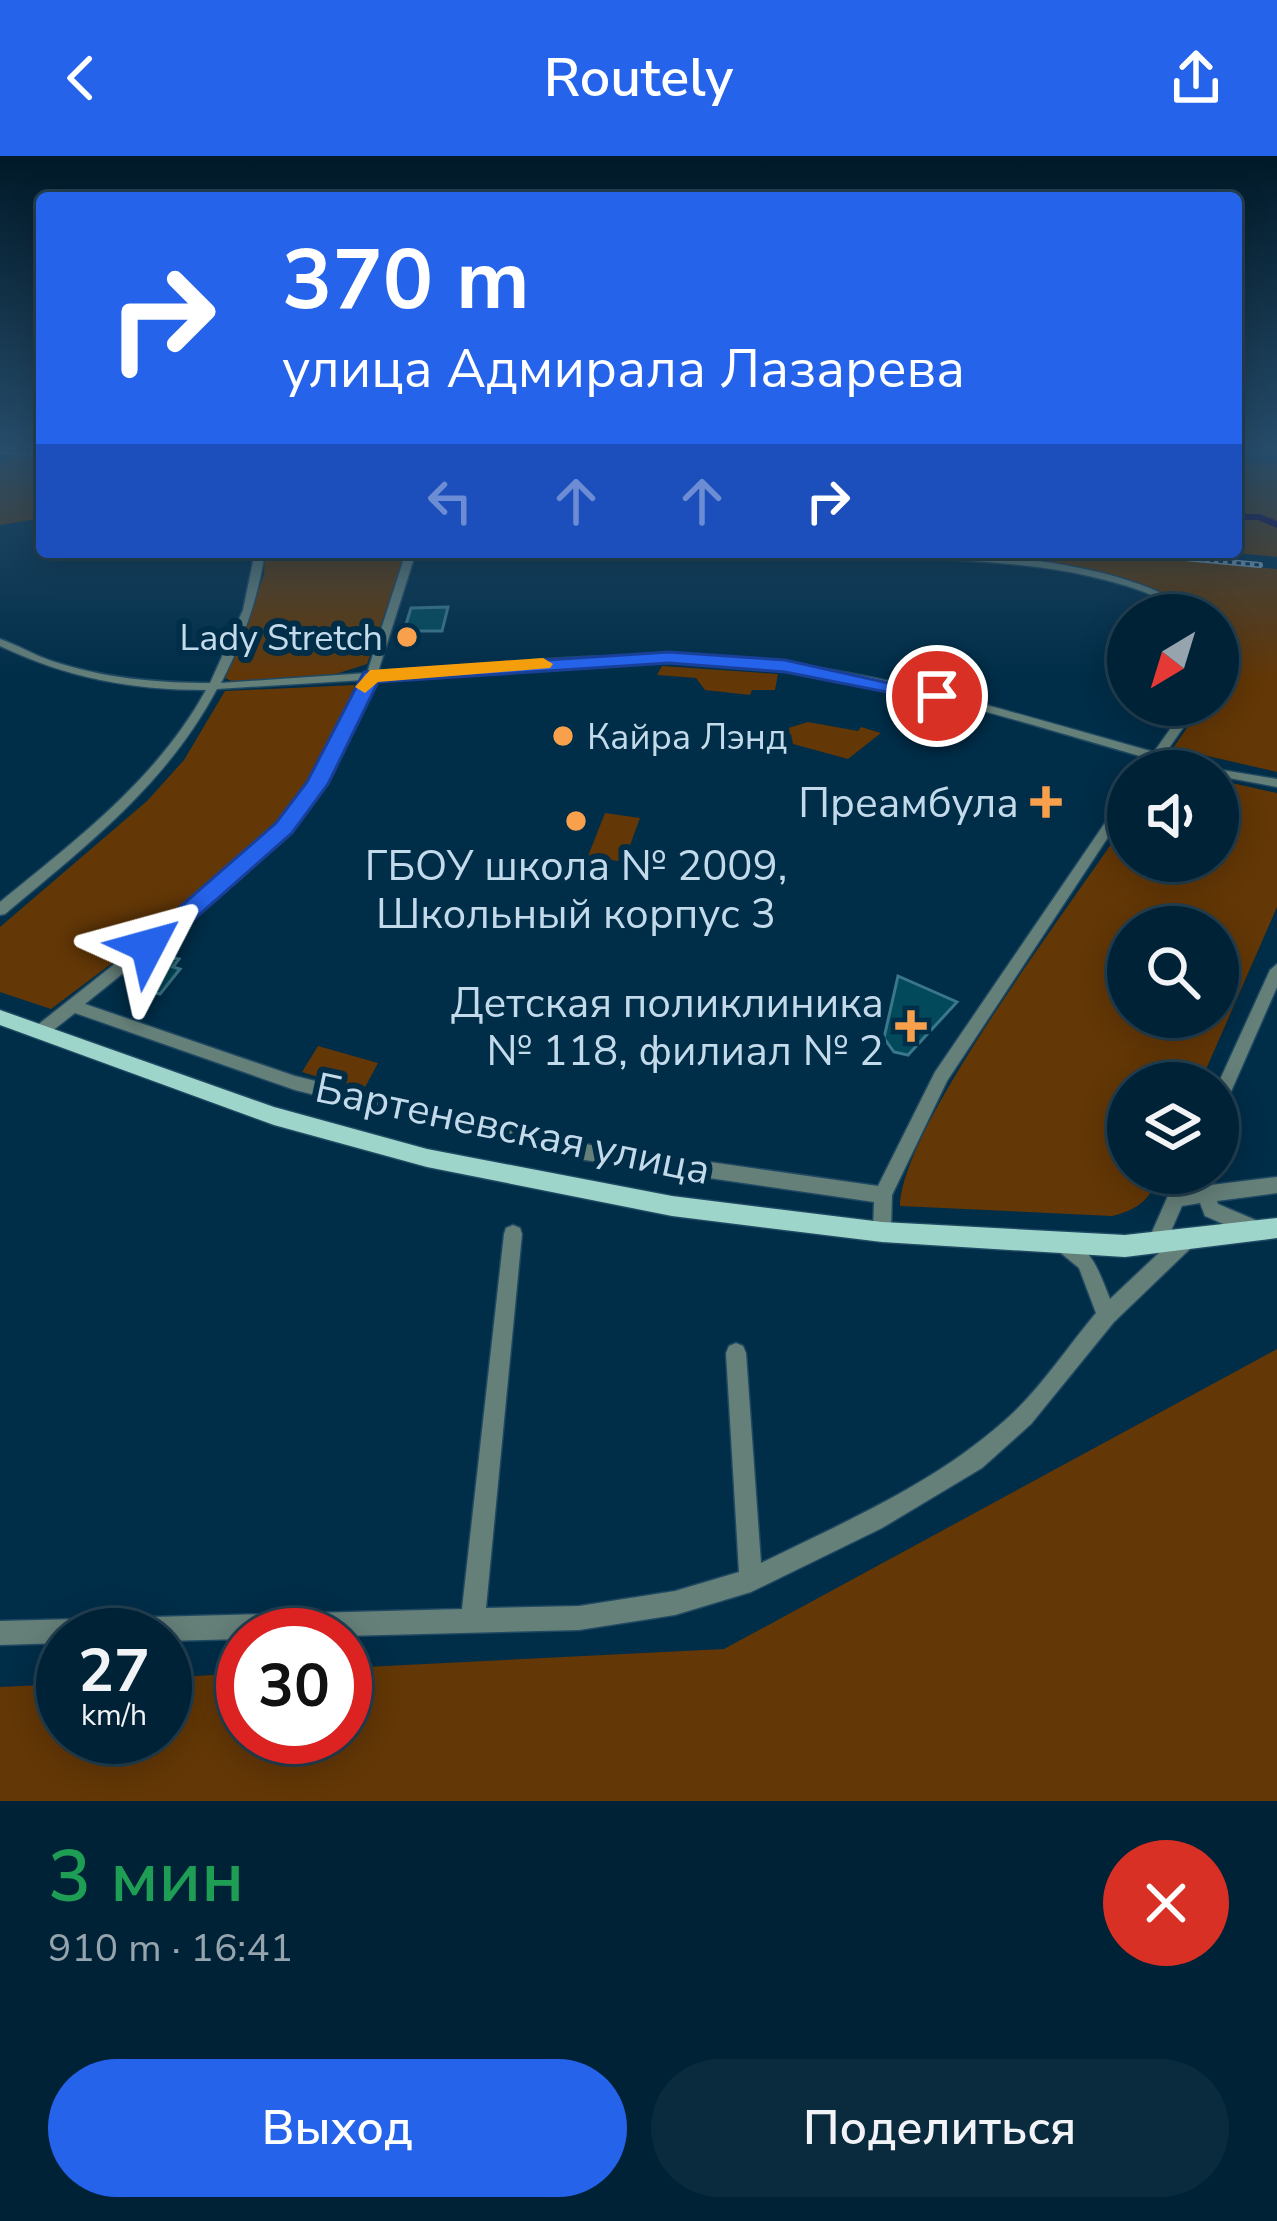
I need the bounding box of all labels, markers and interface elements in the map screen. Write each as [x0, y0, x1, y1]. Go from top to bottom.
text: Routely [544, 41, 733, 115]
icon: back [48, 45, 114, 111]
icon: share [1163, 45, 1229, 111]
text: 370 m [282, 223, 530, 338]
icon: right [84, 240, 240, 396]
text: улица Адмирала Лазарева [282, 332, 965, 406]
icon: left [417, 468, 483, 534]
icon: ahead [543, 468, 609, 534]
icon: ahead [669, 468, 735, 534]
icon: right [795, 468, 861, 534]
north arrow [1107, 594, 1239, 726]
map controls [1107, 594, 1239, 1194]
place label: Lady Stretch [180, 614, 383, 663]
marker: Lady Stretch [394, 624, 420, 650]
pin [886, 645, 988, 747]
icon: arrive [904, 663, 970, 729]
place label: Кайра Лэнд [587, 713, 787, 762]
marker: Кайра Лэнд [550, 723, 576, 749]
button: sound [1107, 750, 1239, 882]
place label: Преамбула [798, 775, 1019, 832]
marker: Преамбула [1030, 786, 1062, 818]
marker: ГБОУ школа № 2009, Школьный корпус 3 [563, 808, 589, 834]
place label: ГБОУ школа № 2009, Школьный корпус 3 [365, 838, 787, 943]
position arrow [85, 883, 211, 1009]
button: search [1107, 906, 1239, 1038]
place label: Детская поликлиника № 118, филиал № 2 [451, 975, 884, 1080]
marker: Детская поликлиника № 118, филиал № 2 [895, 1010, 927, 1042]
street label: Бартеневская улица [310, 1060, 715, 1199]
button: layers [1107, 1062, 1239, 1194]
speed limit sign: 30 [216, 1608, 372, 1764]
text: 27 [78, 1630, 150, 1712]
text: km/h [81, 1695, 147, 1736]
text: 3 мин [48, 1828, 244, 1926]
button: close [1103, 1840, 1229, 1966]
text: 910 m · 16:41 [48, 1922, 293, 1975]
button: Выход [48, 2059, 627, 2197]
button: Поделиться [651, 2059, 1229, 2197]

